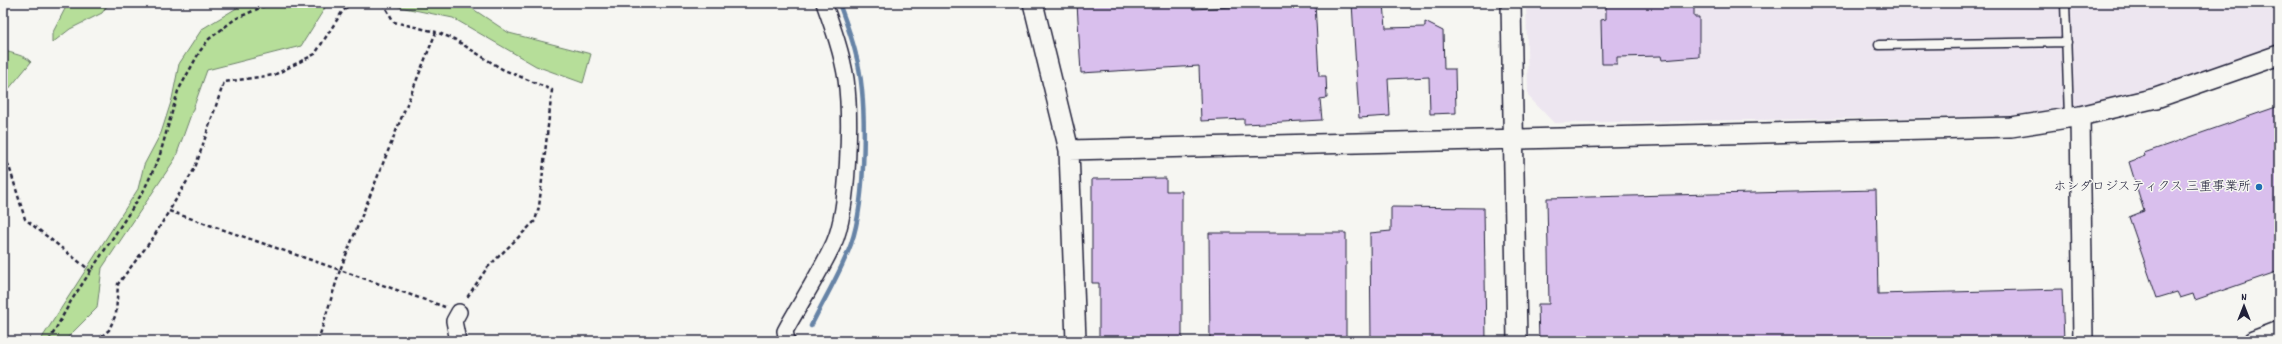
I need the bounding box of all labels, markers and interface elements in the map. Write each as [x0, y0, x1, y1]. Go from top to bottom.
place label: ホンダロジスティクス 三重事業所 [2054, 178, 2251, 197]
marker: ホンダロジスティクス 三重事業所 [2254, 182, 2264, 192]
north arrow [2224, 286, 2264, 326]
text: N [2241, 290, 2247, 306]

